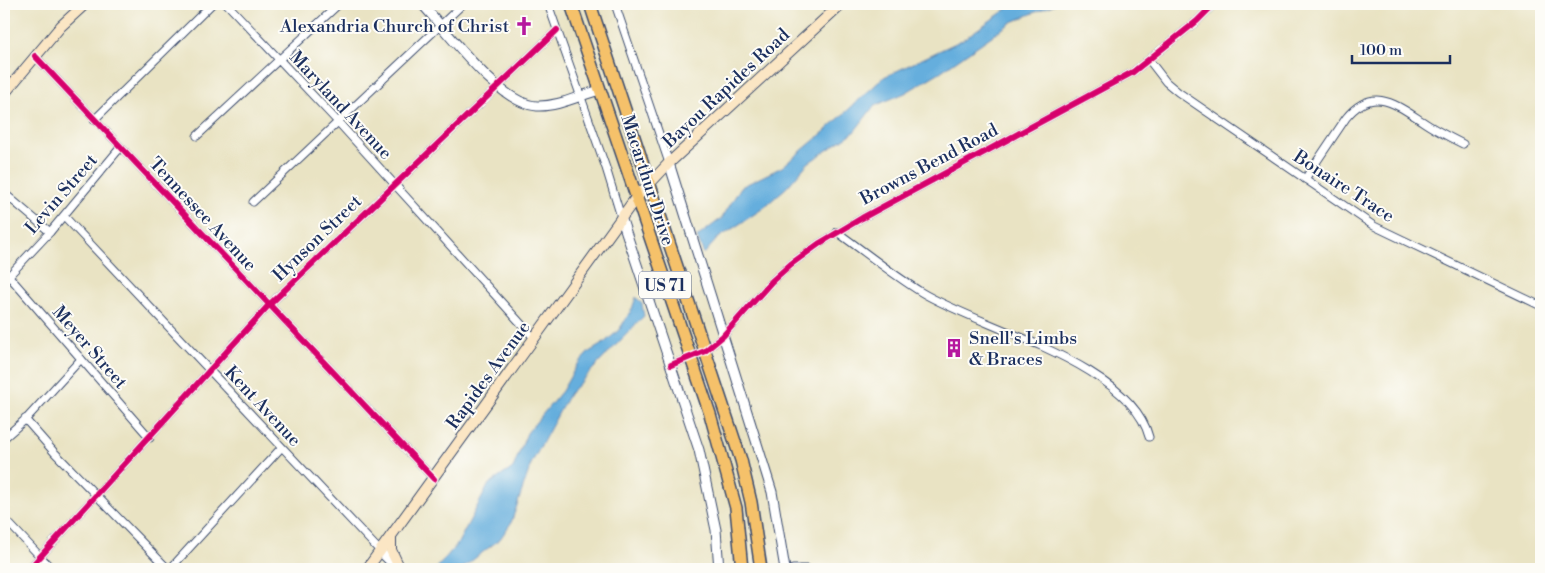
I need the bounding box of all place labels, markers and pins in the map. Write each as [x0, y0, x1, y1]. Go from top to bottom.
place label: Alexandria Church of Christ [279, 15, 510, 38]
church icon: Alexandria Church of Christ [513, 15, 535, 37]
place label: Snell's Limbs & Braces [969, 327, 1077, 371]
building icon: Snell's Limbs & Braces [943, 337, 965, 359]

